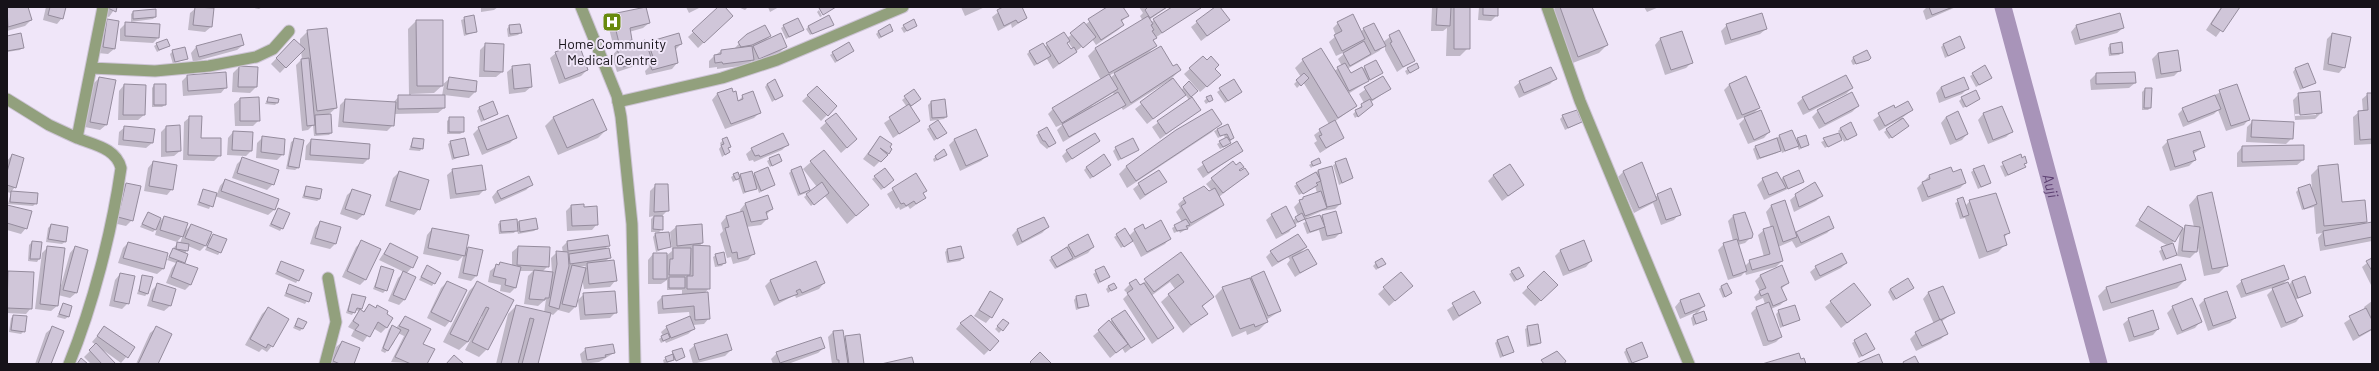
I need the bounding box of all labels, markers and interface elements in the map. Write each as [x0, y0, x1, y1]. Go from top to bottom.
hospital icon: Home Community Medical Centre [601, 11, 623, 33]
place label: Home Community Medical Centre [558, 35, 667, 68]
water label: Auji [2039, 172, 2063, 200]

